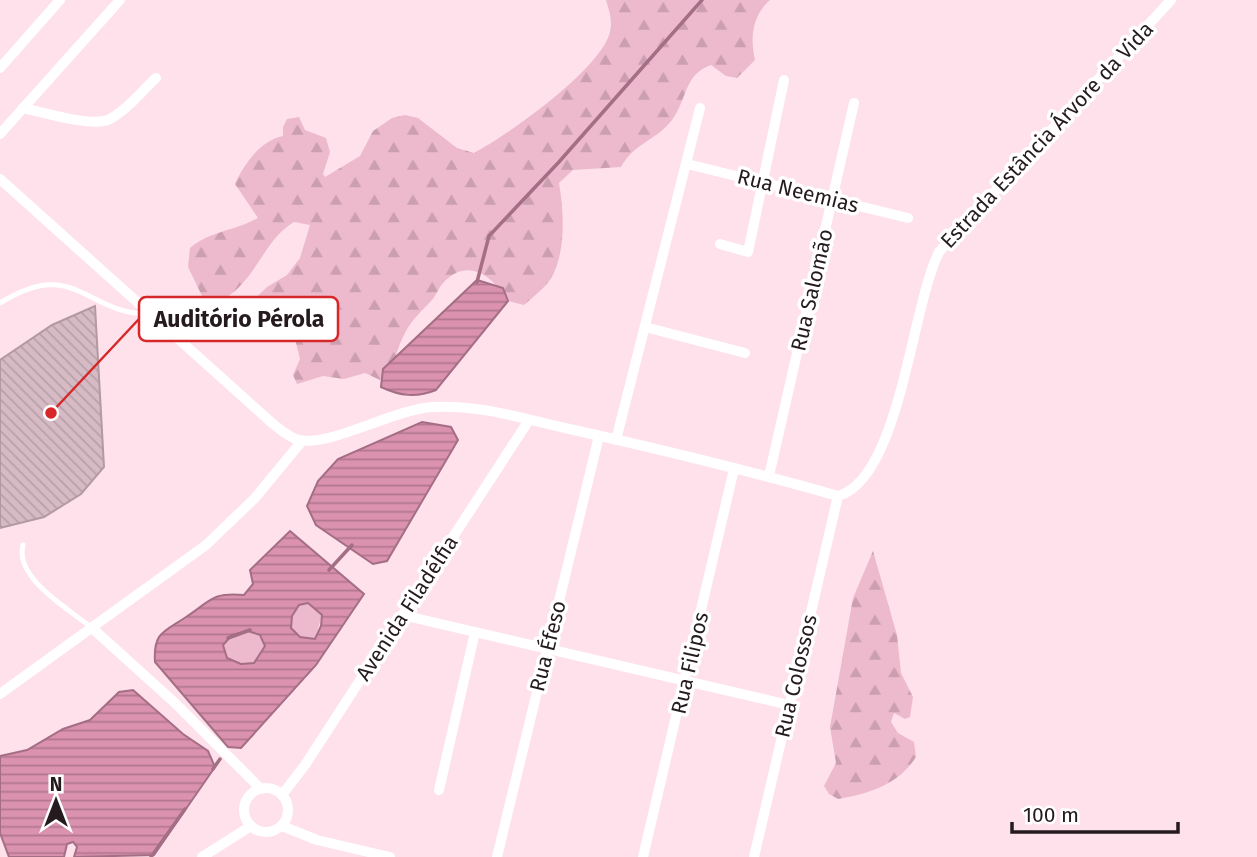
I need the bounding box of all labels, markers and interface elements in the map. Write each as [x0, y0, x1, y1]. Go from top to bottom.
street label: Estrada Estância Árvore da Vida [935, 16, 1159, 254]
street label: Rua Neemias [735, 163, 862, 219]
street label: Rua Salomão [785, 226, 839, 354]
callout: Auditório Pérola [139, 297, 338, 341]
text: Auditório Pérola [153, 305, 324, 333]
street label: Avenida Filadélfia [350, 530, 464, 686]
street label: Rua Éfeso [524, 598, 572, 694]
street label: Rua Filipos [666, 609, 714, 717]
street label: Rua Colossos [769, 612, 823, 740]
north arrow [21, 766, 91, 836]
text: N [50, 773, 62, 796]
scale bar [1012, 790, 1178, 834]
text: 100 m [1023, 802, 1079, 828]

